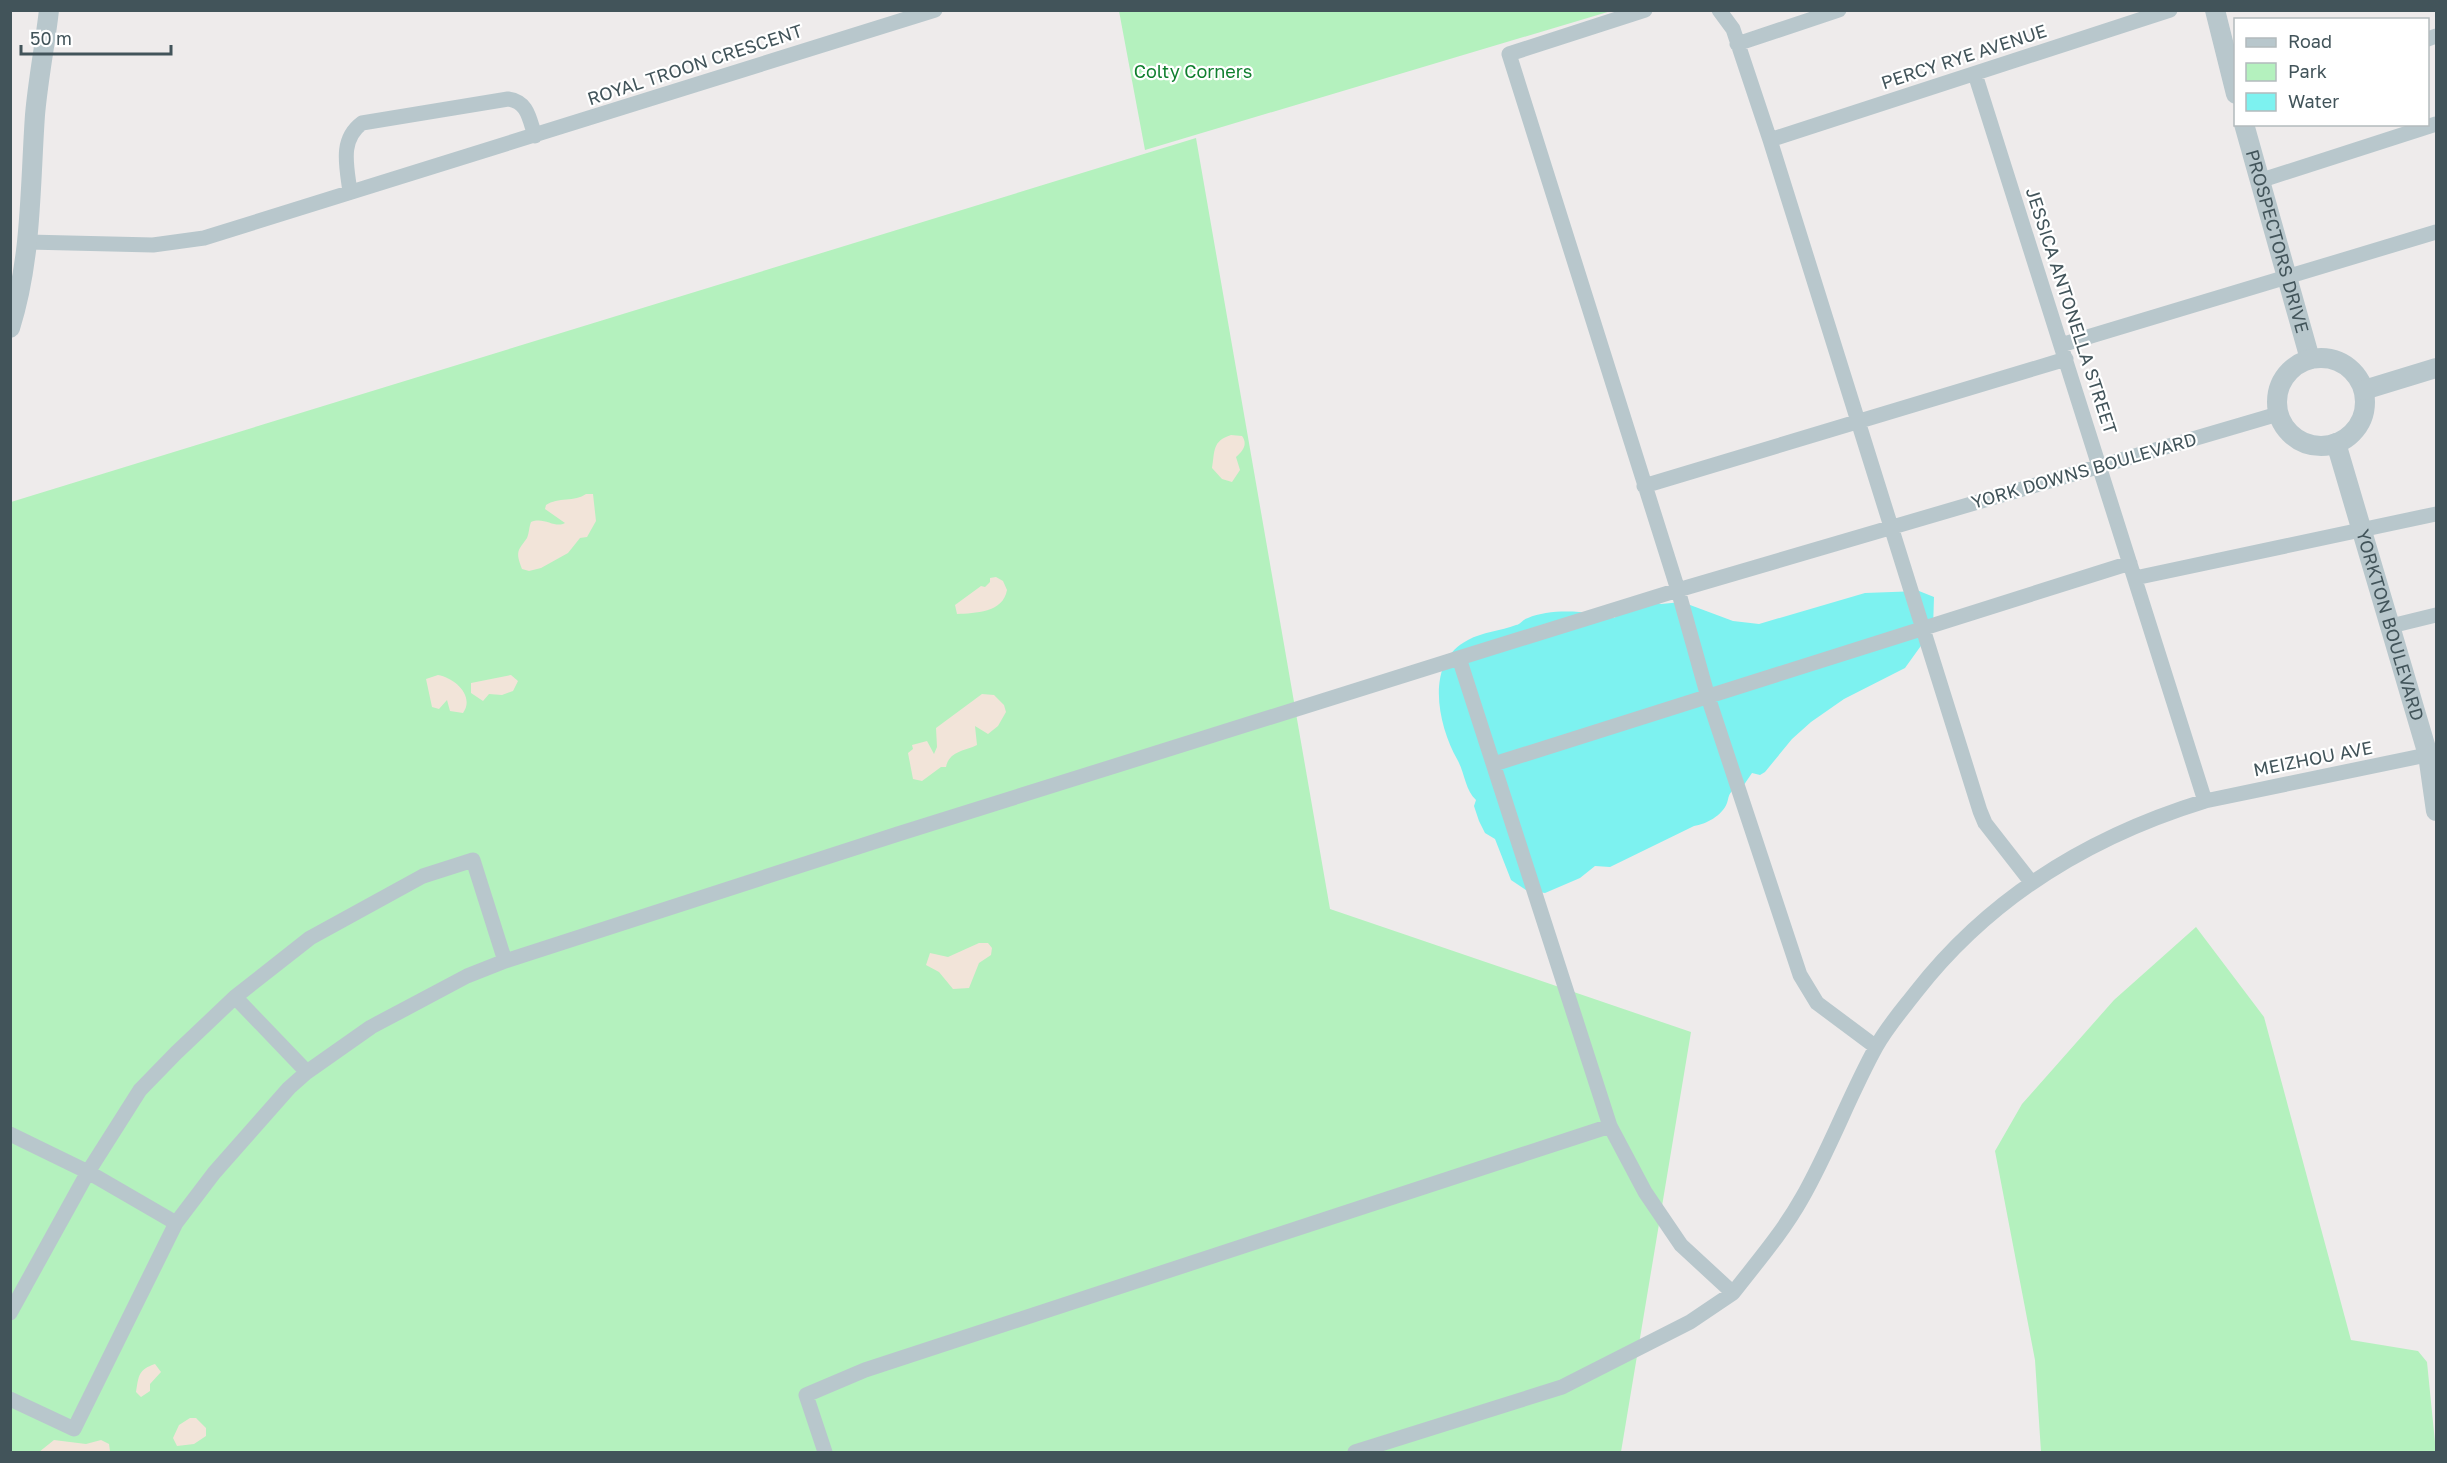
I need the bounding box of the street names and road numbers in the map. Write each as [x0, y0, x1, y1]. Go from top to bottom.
street label: ROYAL TROON CRESCENT [584, 19, 805, 109]
street label: PERCY RYE AVENUE [1878, 19, 2049, 93]
street label: PROSPECTORS DRIVE [2242, 147, 2314, 335]
street label: JESSICA ANTONELLA STREET [2022, 184, 2122, 437]
street label: YORK DOWNS BOULEVARD [1969, 427, 2199, 513]
street label: YORKTON BOULEVARD [2352, 527, 2429, 723]
street label: MEIZHOU AVE [2251, 736, 2374, 780]

